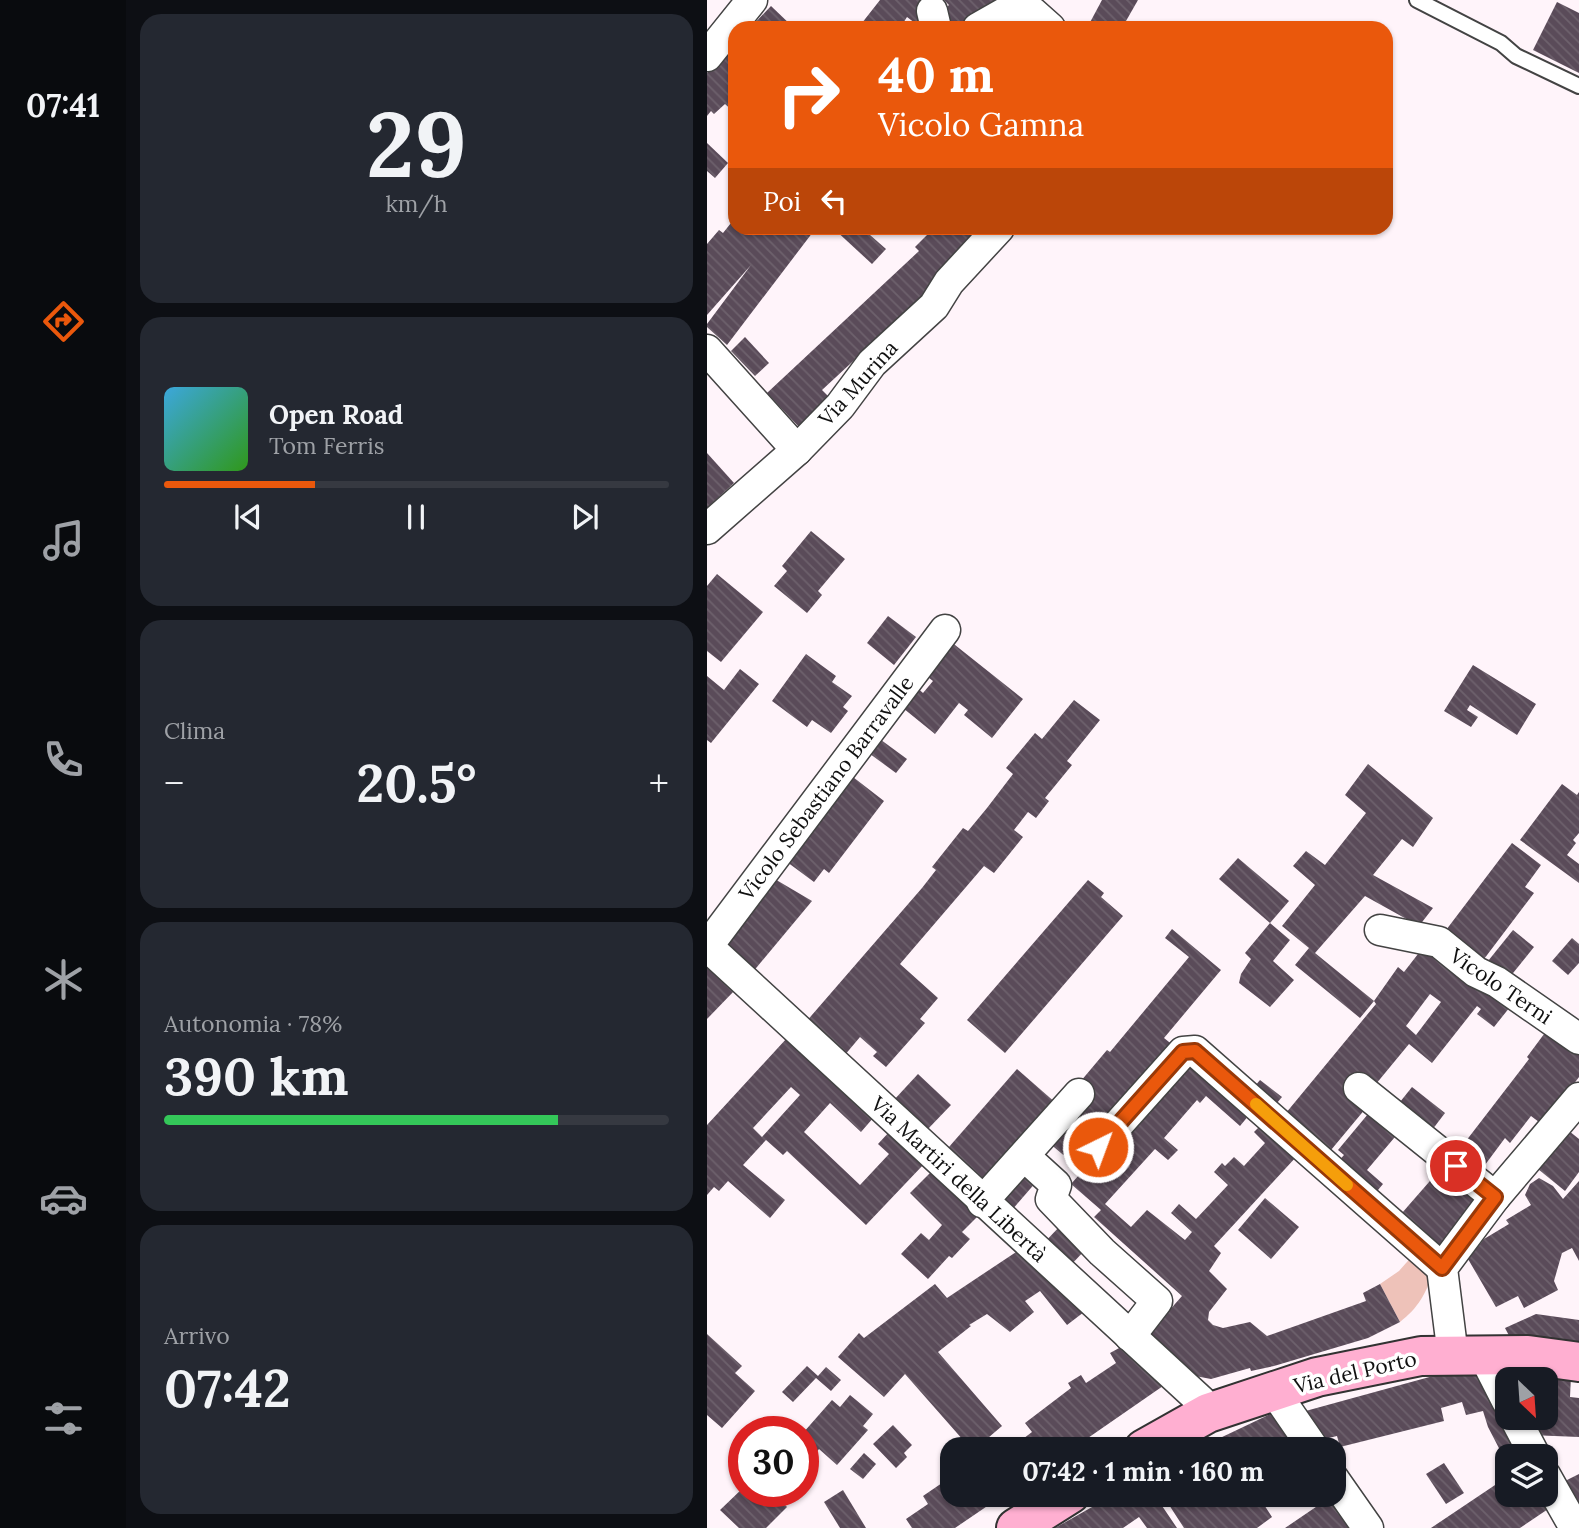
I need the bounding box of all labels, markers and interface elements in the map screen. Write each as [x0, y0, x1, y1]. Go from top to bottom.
text: 40 m [878, 43, 994, 105]
icon: right [763, 49, 854, 140]
text: 07:41 [26, 85, 100, 126]
text: 29 [366, 85, 467, 202]
text: Vicolo Gamna [878, 104, 1084, 145]
icon: left [815, 182, 853, 220]
text: Poi [763, 185, 801, 218]
text: km/h [385, 189, 448, 218]
icon: directions [39, 297, 88, 346]
street label: Via Murina [812, 334, 904, 432]
text: Open Road [269, 398, 403, 431]
text: Tom Ferris [269, 431, 384, 460]
icon: previous [229, 498, 267, 536]
icon: pause [397, 498, 435, 536]
icon: next [566, 498, 604, 536]
icon: music [39, 516, 88, 565]
street label: Vicolo Sebastiano Barravalle [732, 670, 919, 906]
text: Clima [164, 716, 225, 745]
icon: phone [39, 735, 88, 784]
text: 20.5° [357, 750, 476, 816]
text: − [164, 759, 184, 807]
text: + [649, 759, 669, 807]
street label: Vicolo Terni [1444, 941, 1557, 1030]
icon: climate [39, 955, 88, 1004]
text: Autonomia · 78% [164, 1009, 342, 1038]
text: 390 km [164, 1043, 349, 1109]
street label: Via Martiri della Libertà [865, 1090, 1053, 1268]
position arrow [1061, 1110, 1135, 1184]
pin [1426, 1136, 1486, 1196]
icon: arrive [1437, 1147, 1475, 1185]
icon: car [39, 1174, 88, 1223]
text: Arrivo [164, 1321, 230, 1350]
street label: Via del Porto [1290, 1345, 1419, 1399]
text: 07:42 [164, 1355, 291, 1421]
north arrow [1495, 1367, 1557, 1430]
map controls [1495, 1367, 1558, 1507]
icon: filters [39, 1394, 88, 1443]
speed limit sign: 30 [728, 1416, 819, 1507]
button: layers [1495, 1444, 1558, 1507]
text: 07:42 · 1 min · 160 m [1022, 1455, 1264, 1488]

